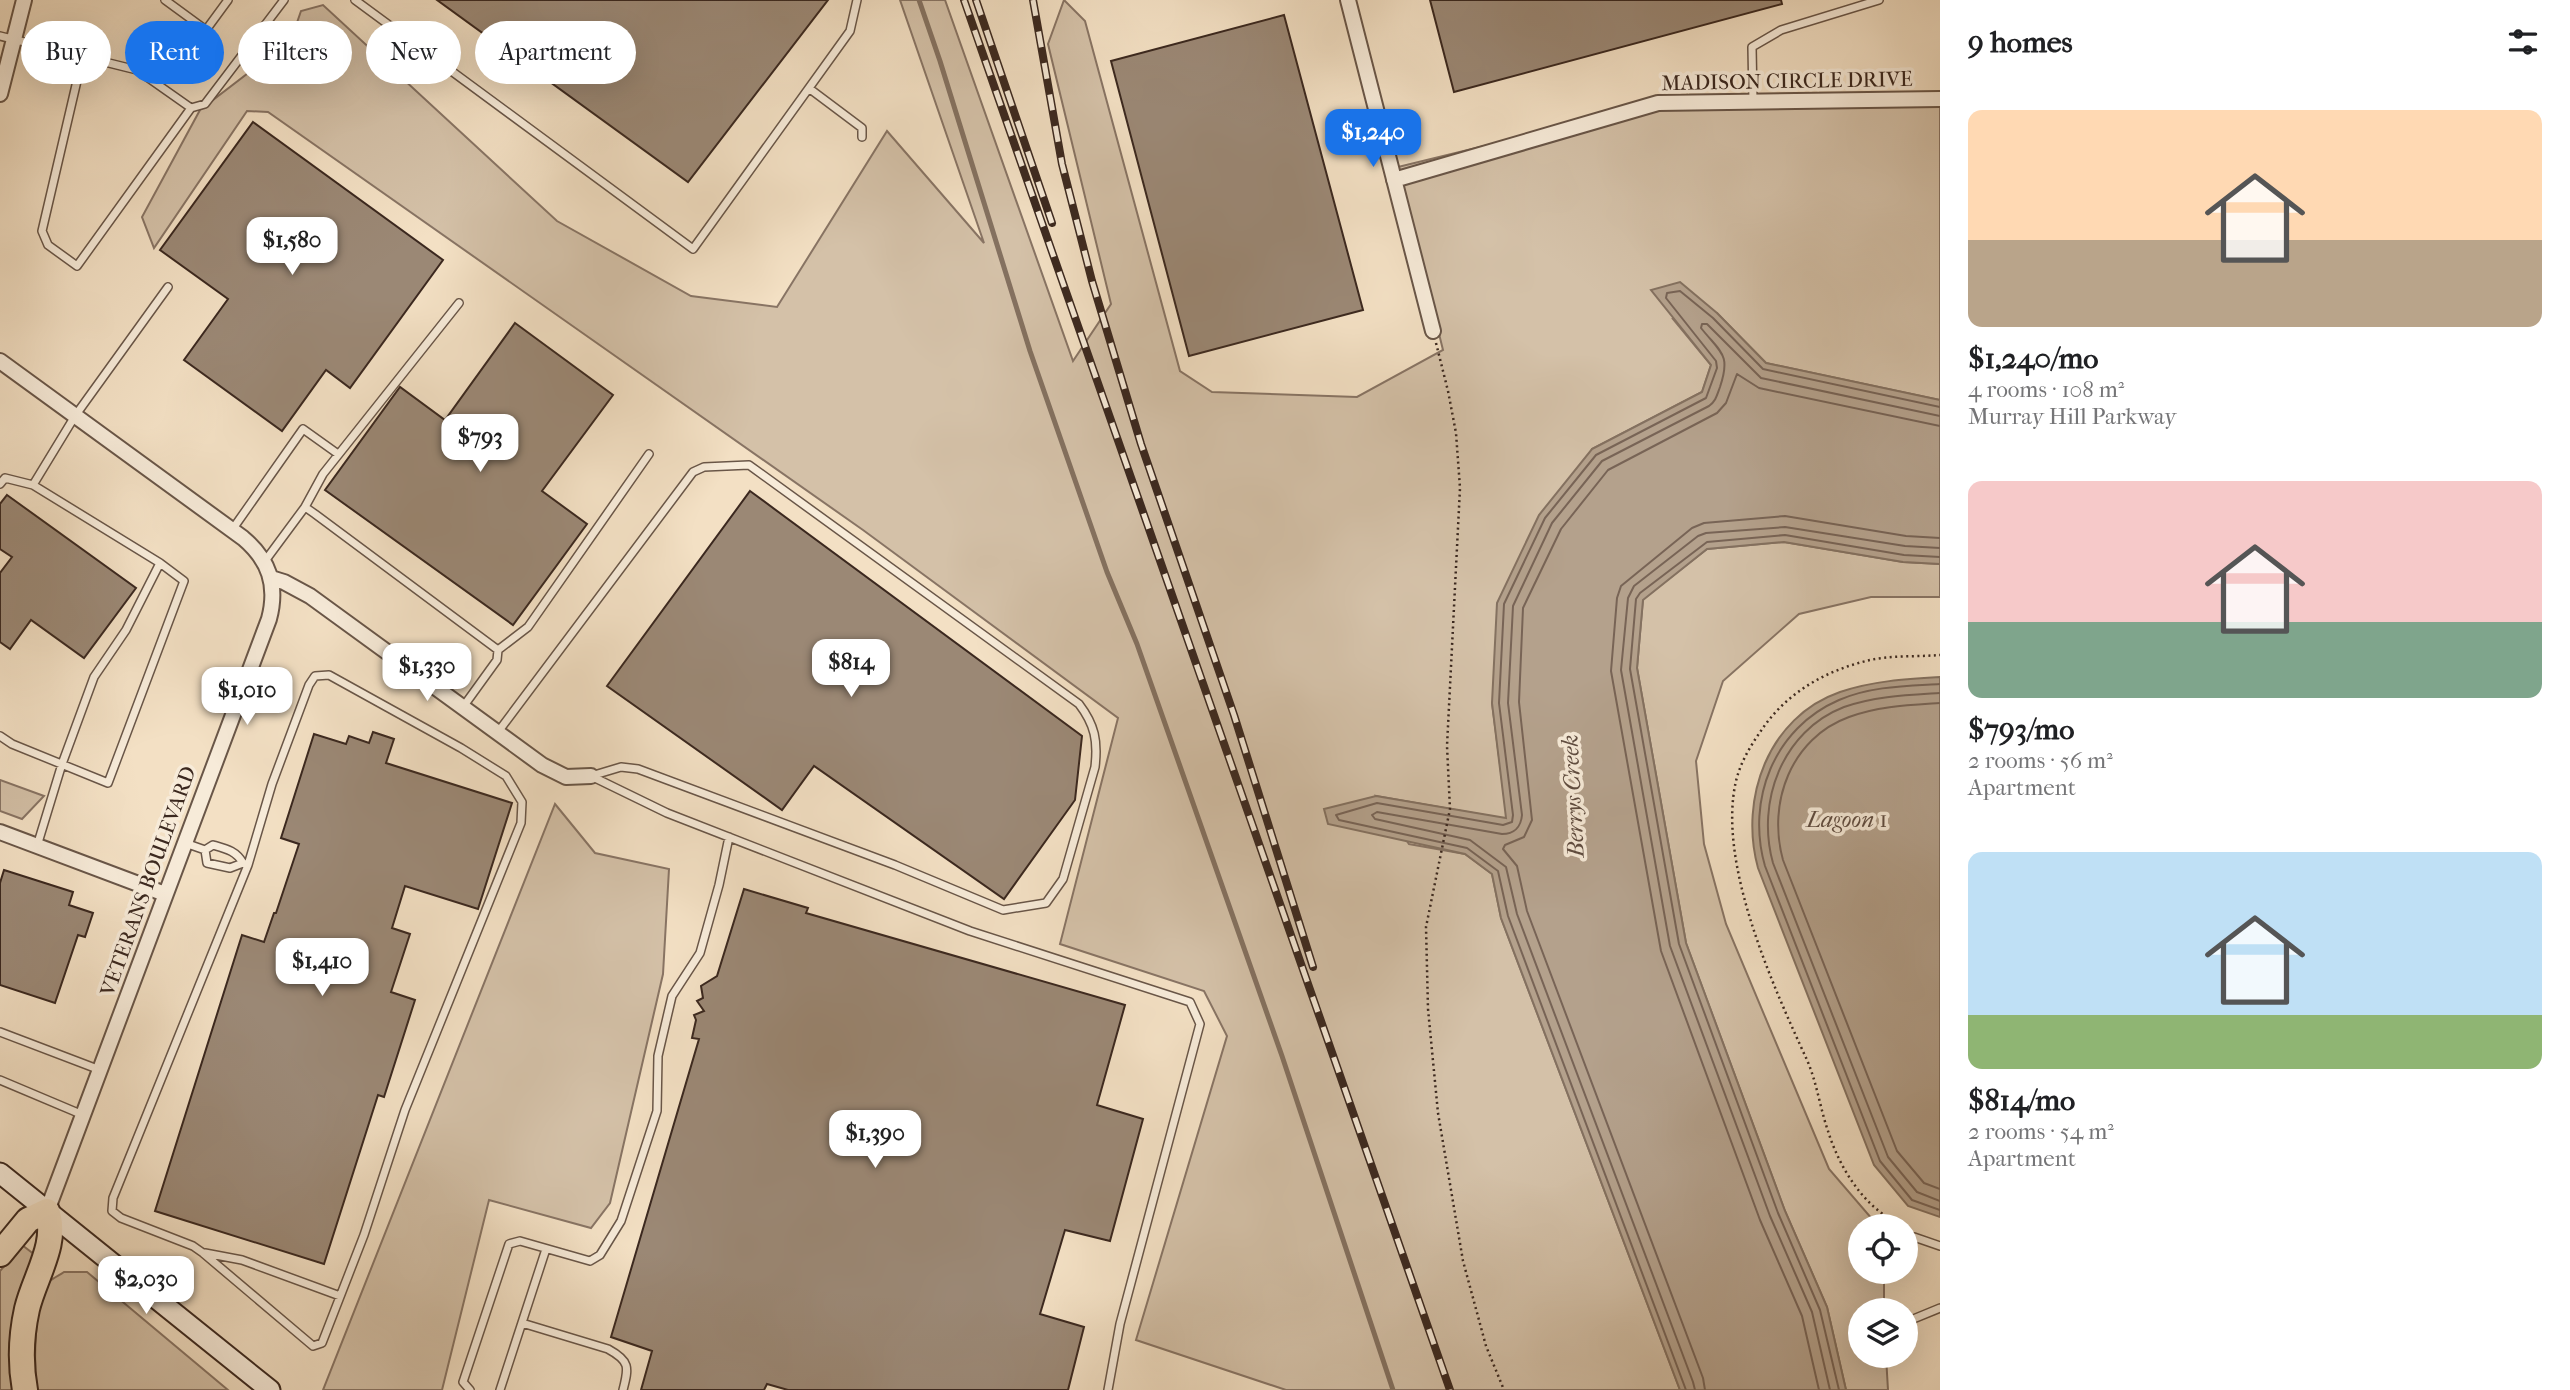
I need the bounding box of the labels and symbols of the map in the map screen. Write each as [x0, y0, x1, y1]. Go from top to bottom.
street label: MADISON CIRCLE DRIVE [1661, 67, 1913, 95]
pin: $1,240 [1316, 110, 1430, 169]
pin: $1,580 [235, 218, 349, 277]
pin: $793 [439, 414, 521, 474]
pin: $814 [810, 640, 892, 699]
pin: $1,330 [370, 644, 484, 703]
pin: $1,010 [190, 668, 304, 727]
water label: Berrys Creek [1556, 734, 1590, 860]
street label: VETERANS BOULEVARD [95, 763, 201, 1000]
water label: Lagoon 1 [1804, 806, 1888, 833]
pin: $1,410 [265, 939, 379, 998]
pin: $1,390 [818, 1110, 932, 1170]
pin: $2,030 [89, 1256, 203, 1316]

